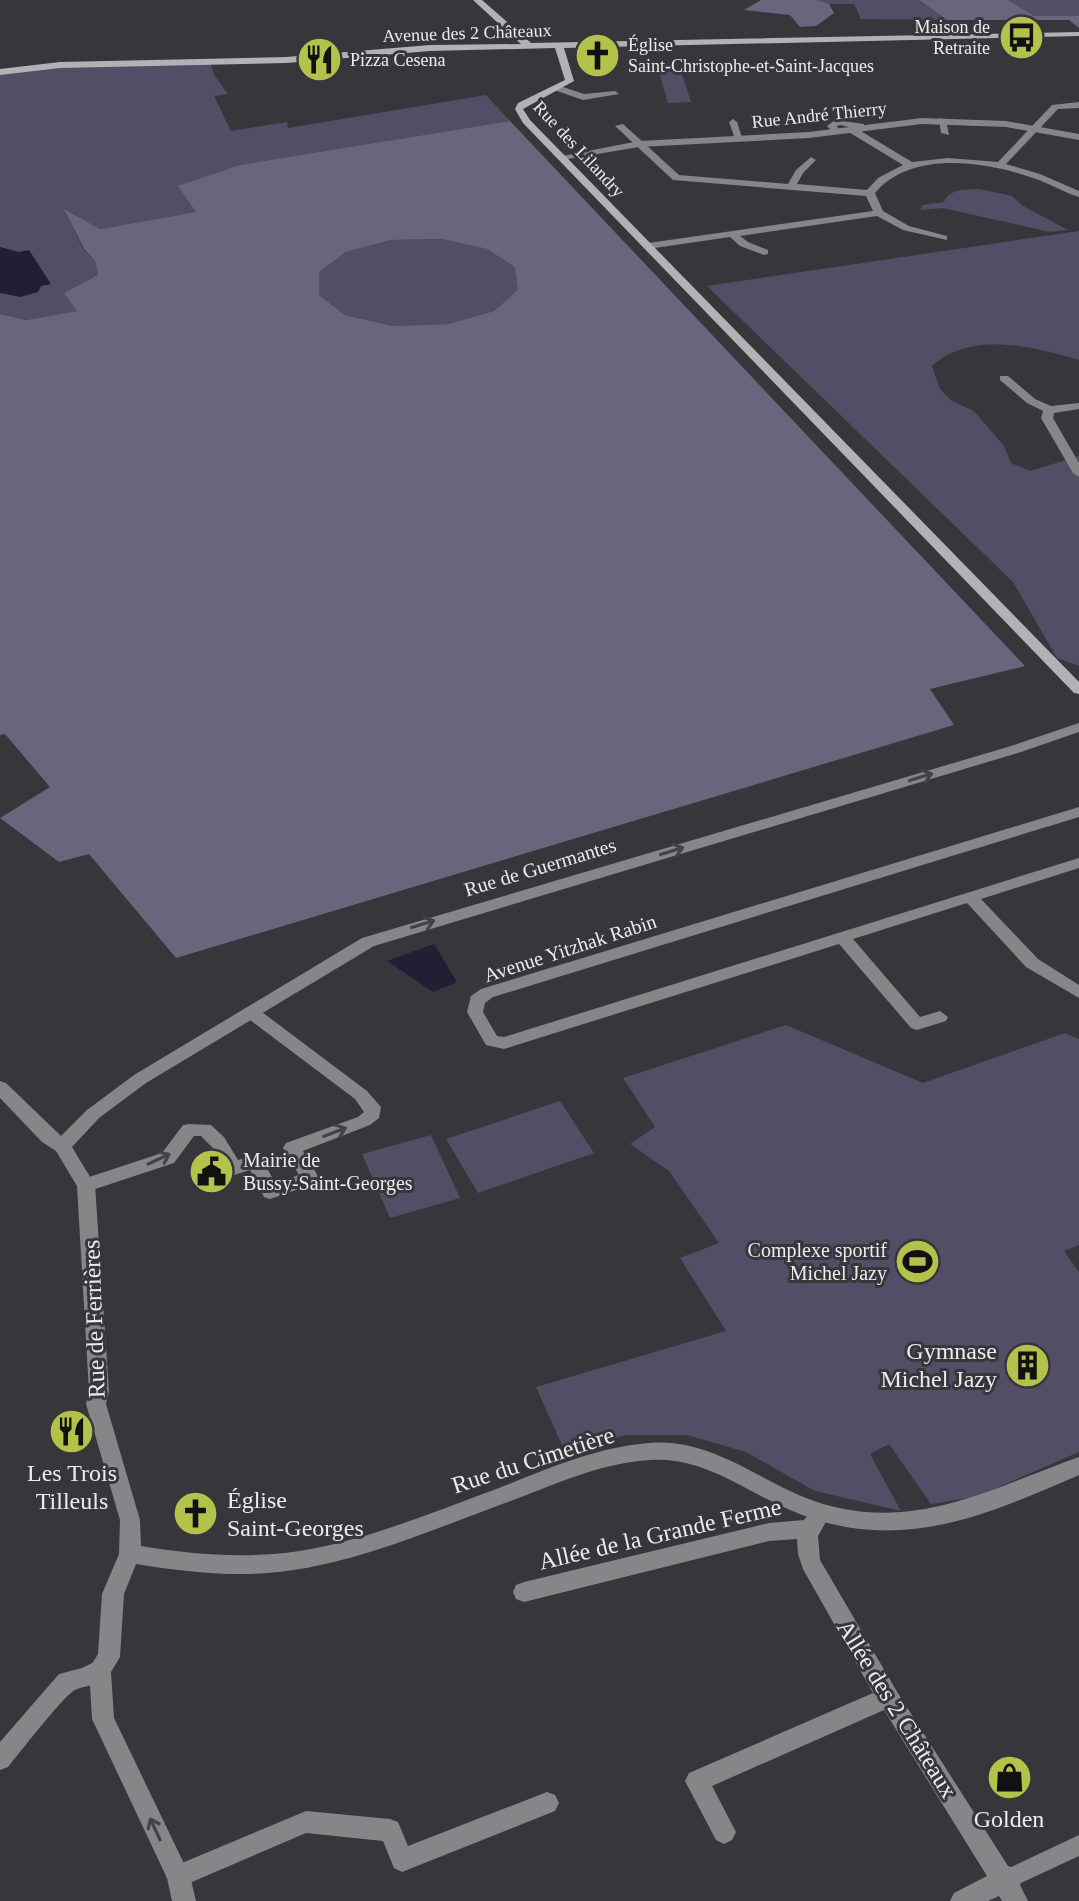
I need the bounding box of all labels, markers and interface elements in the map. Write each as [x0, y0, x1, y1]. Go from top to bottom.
bus stop icon: Maison de Retraite [997, 13, 1045, 61]
place label: Maison de Retraite [915, 17, 990, 58]
street label: Avenue des 2 Châteaux [382, 20, 552, 46]
church icon: Église Saint-Christophe-et-Saint-Jacques [573, 31, 621, 79]
place label: Église Saint-Christophe-et-Saint-Jacques [628, 34, 874, 76]
restaurant icon: Pizza Cesena [295, 36, 343, 84]
place label: Pizza Cesena [350, 50, 445, 70]
street label: Rue des Lilandry [529, 97, 629, 201]
street label: Rue André Thierry [751, 98, 887, 132]
one-way arrow [908, 769, 934, 784]
street label: Rue de Guermantes [461, 833, 619, 901]
one-way arrow [659, 843, 685, 858]
street label: Avenue Yitzhak Rabin [481, 910, 659, 986]
one-way arrow [409, 916, 435, 931]
one-way arrow [322, 1124, 347, 1138]
public building icon: Mairie de Bussy-Saint-Georges [188, 1148, 236, 1196]
place label: Mairie de Bussy-Saint-Georges [243, 1149, 413, 1195]
one-way arrow [146, 1151, 170, 1166]
sports icon: Complexe sportif Michel Jazy [894, 1237, 942, 1285]
street label: Rue de Ferrières [78, 1239, 110, 1399]
place label: Complexe sportif Michel Jazy [748, 1239, 887, 1285]
place label: Gymnase Michel Jazy [880, 1338, 997, 1392]
building icon: Gymnase Michel Jazy [1004, 1341, 1052, 1389]
restaurant icon: Les Trois Tilleuls [48, 1407, 96, 1455]
street label: Rue du Cimetière [448, 1421, 618, 1499]
place label: Les Trois Tilleuls [27, 1460, 117, 1514]
place label: Église Saint-Georges [227, 1487, 364, 1541]
church icon: Église Saint-Georges [172, 1490, 220, 1538]
street label: Allée de la Grande Ferme [536, 1493, 784, 1575]
street label: Allée des 2 Châteaux [832, 1615, 962, 1803]
shop icon: Golden [985, 1753, 1033, 1801]
place label: Golden [974, 1806, 1044, 1832]
one-way arrow [147, 1817, 162, 1841]

